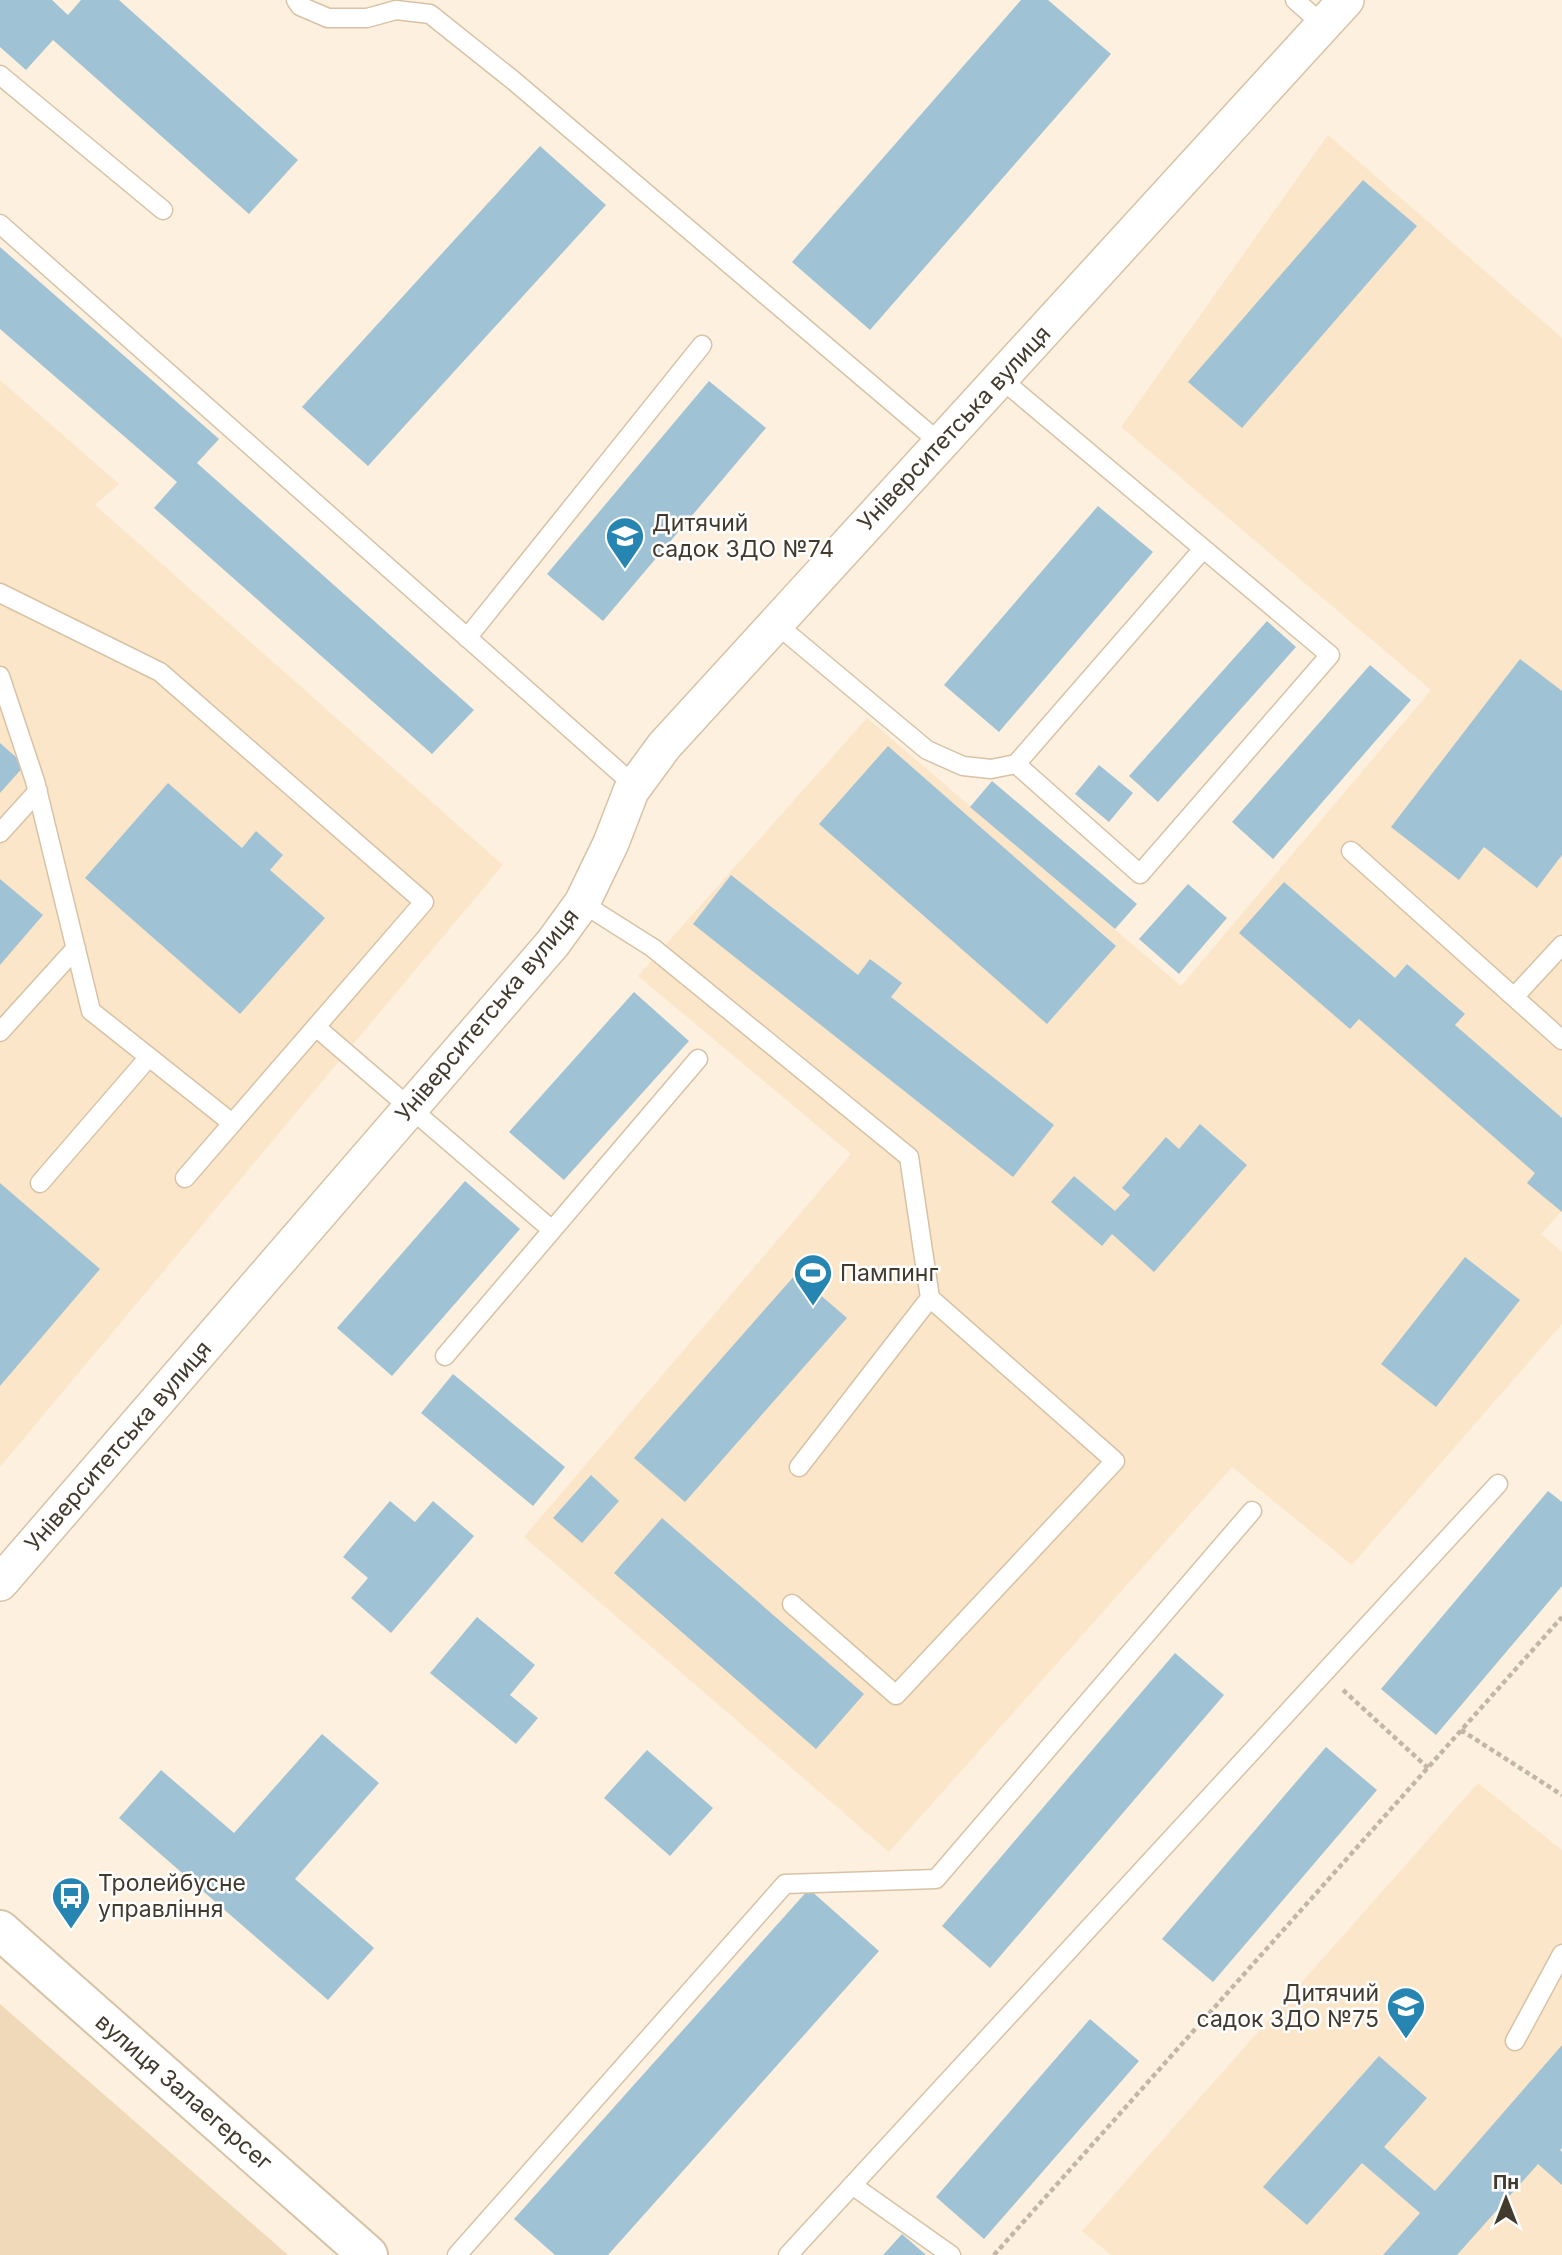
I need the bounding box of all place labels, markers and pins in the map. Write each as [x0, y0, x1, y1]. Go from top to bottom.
place label: Дитячий садок ЗДО №74 [652, 509, 834, 563]
school or university icon: Дитячий садок ЗДО №74 [604, 515, 646, 570]
sports icon: Пампинг [792, 1252, 834, 1307]
place label: Пампинг [840, 1259, 938, 1287]
place label: Тролейбусне управління [98, 1869, 246, 1923]
bus stop icon: Тролейбусне управління [50, 1875, 92, 1930]
place label: Дитячий садок ЗДО №75 [1197, 1979, 1379, 2033]
school or university icon: Дитячий садок ЗДО №75 [1385, 1985, 1427, 2040]

